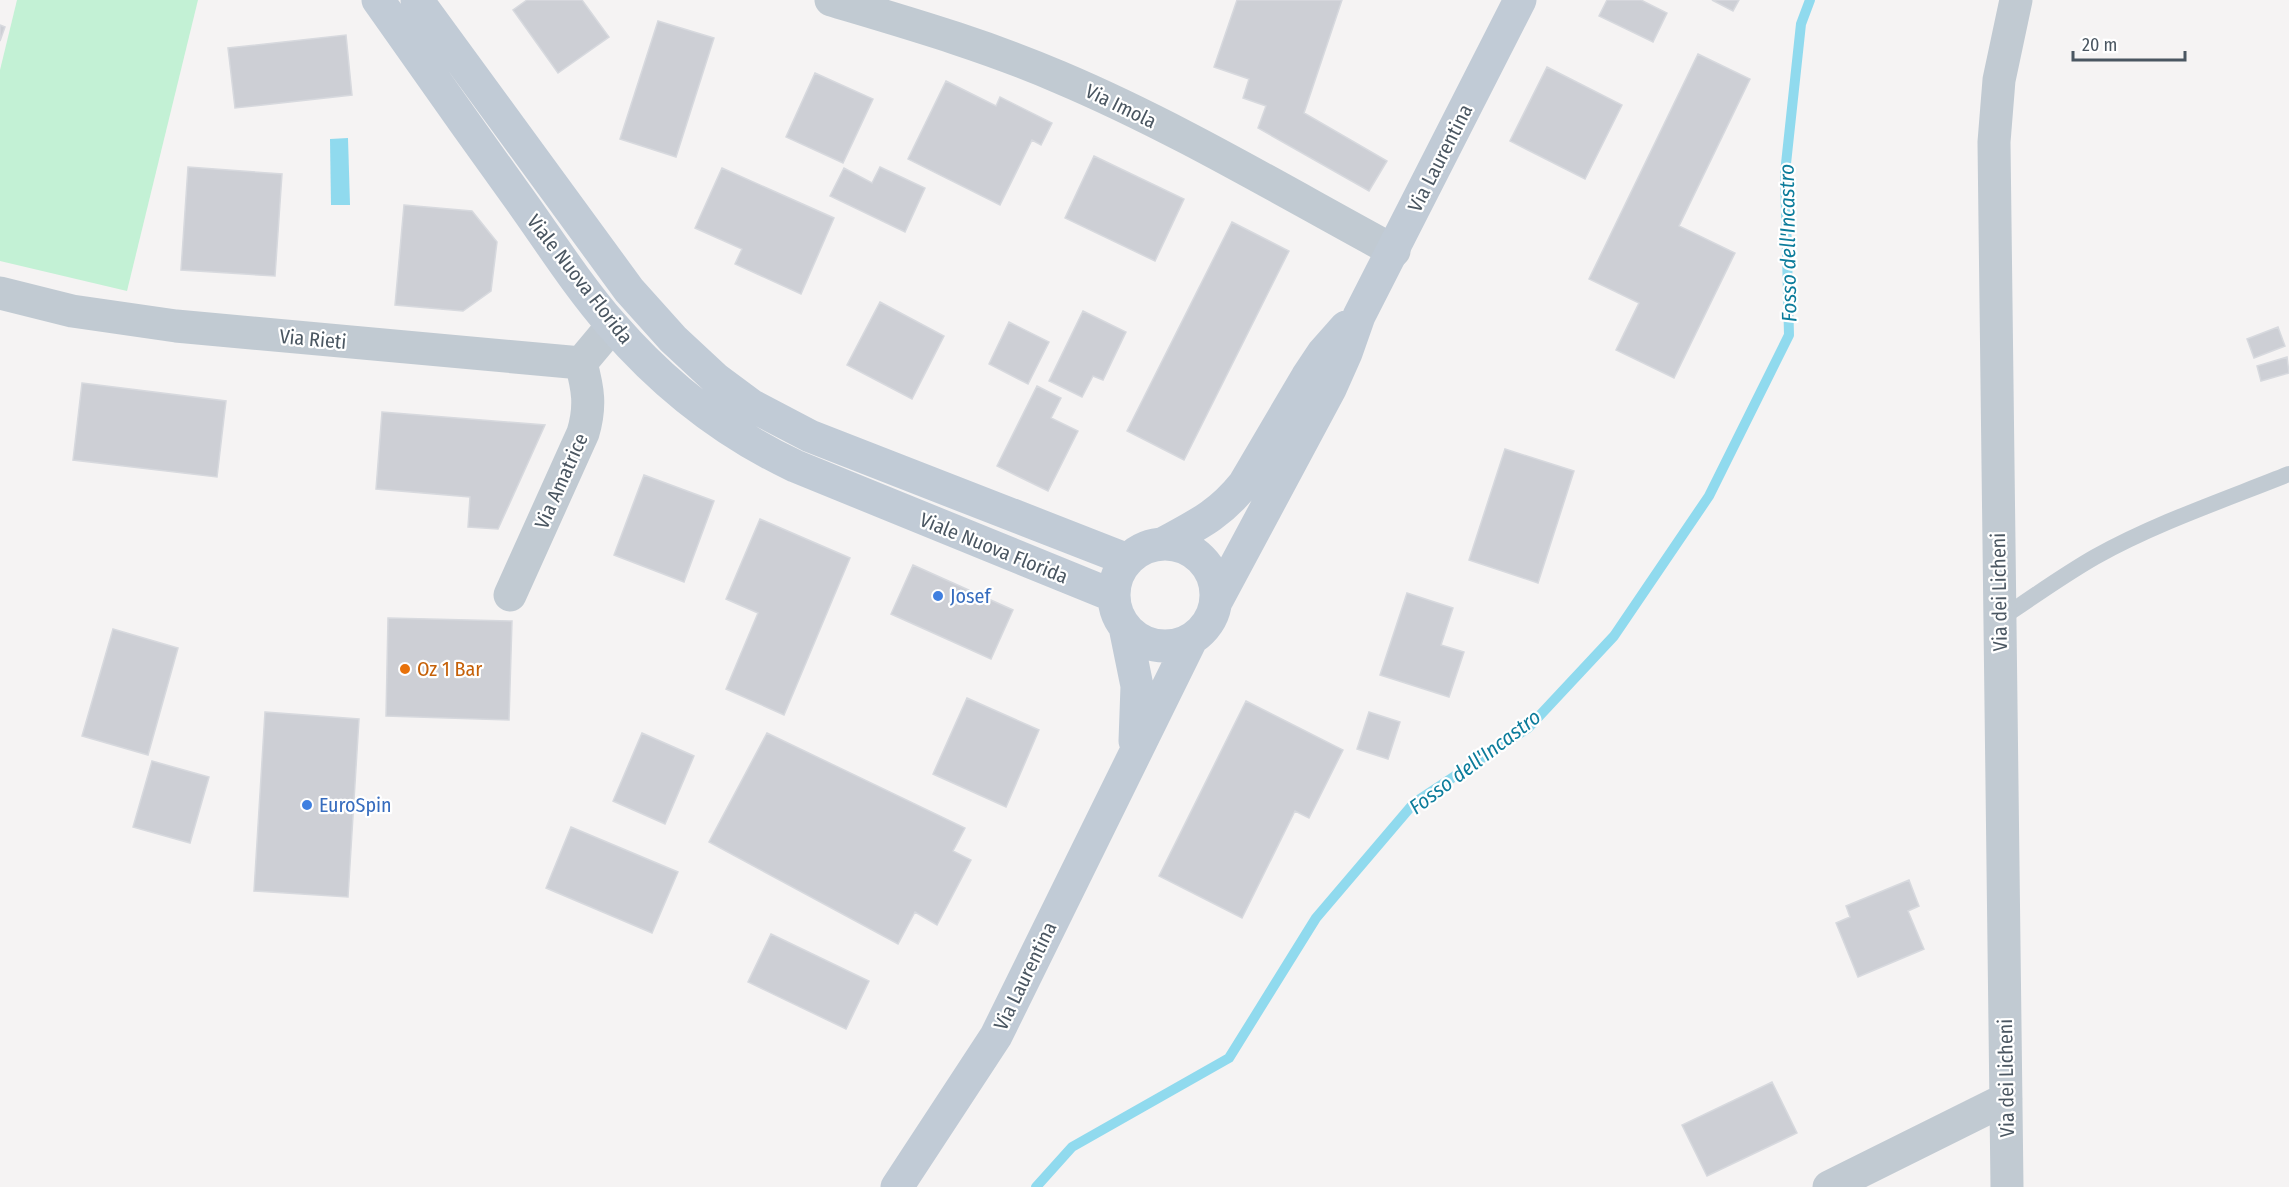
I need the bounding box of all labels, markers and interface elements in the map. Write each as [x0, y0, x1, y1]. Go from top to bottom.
scale bar [2073, 24, 2186, 62]
text: 20 m [2082, 34, 2117, 56]
street label: Via Imola [1082, 79, 1160, 133]
street label: Via Laurentina [1403, 100, 1477, 216]
water label: Fosso dell'Incastro [1774, 164, 1802, 322]
street label: Viale Nuova Florida [522, 210, 638, 348]
street label: Via Rieti [279, 324, 347, 354]
street label: Via Amatrice [529, 430, 593, 532]
street label: Viale Nuova Florida [916, 507, 1072, 589]
street label: Via dei Licheni [1986, 533, 2012, 651]
place label: Josef [950, 584, 992, 608]
marker: Josef [931, 589, 945, 603]
place label: Oz 1 Bar [417, 657, 482, 681]
marker: Oz 1 Bar [398, 662, 412, 676]
water label: Fosso dell'Incastro [1404, 704, 1546, 820]
place label: EuroSpin [319, 793, 392, 817]
marker: EuroSpin [300, 798, 314, 812]
street label: Via Laurentina [988, 918, 1062, 1034]
street label: Via dei Licheni [1993, 1019, 2019, 1137]

